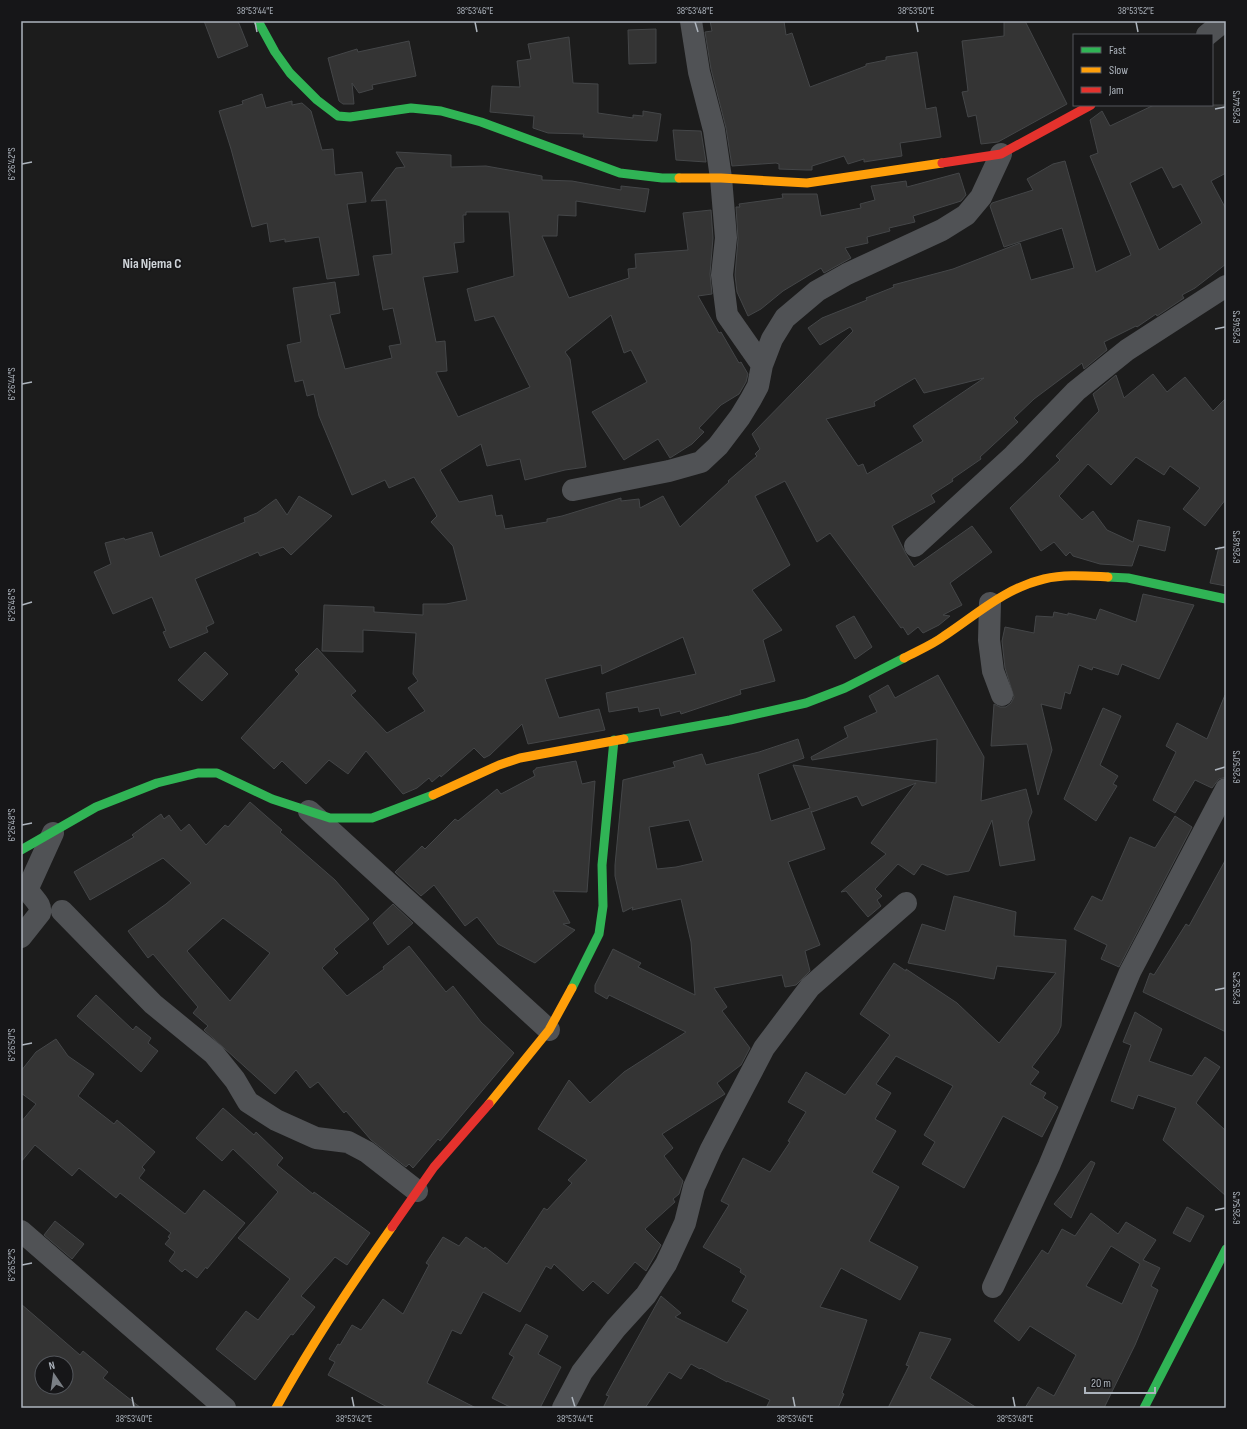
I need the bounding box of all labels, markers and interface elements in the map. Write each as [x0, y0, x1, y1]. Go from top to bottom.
text: 38°53'44"E [237, 5, 273, 17]
text: 38°53'46"E [457, 5, 493, 17]
text: 38°53'48"E [677, 5, 713, 17]
text: 38°53'50"E [898, 5, 934, 17]
text: 38°53'52"E [1118, 5, 1154, 17]
legend [1073, 34, 1213, 106]
text: Fast [1109, 43, 1126, 58]
text: Slow [1109, 63, 1128, 78]
text: Jam [1108, 83, 1124, 98]
text: 6°26'44"S [1231, 90, 1243, 124]
text: 6°26'42"S [6, 148, 18, 180]
district label: Nia Njema C [123, 255, 181, 272]
text: 6°26'46"S [1231, 310, 1243, 344]
text: 6°26'44"S [6, 367, 18, 401]
text: 6°26'48"S [1231, 530, 1243, 564]
text: 6°26'46"S [6, 588, 18, 622]
text: 6°26'50"S [1231, 750, 1243, 784]
text: 6°26'48"S [6, 808, 18, 842]
text: 6°26'52"S [1231, 972, 1243, 1004]
text: 6°26'50"S [6, 1028, 18, 1062]
text: 6°26'54"S [1231, 1192, 1243, 1224]
text: 6°26'52"S [6, 1249, 18, 1281]
north arrow [34, 1355, 74, 1395]
text: N [48, 1359, 56, 1373]
scale bar [1085, 1369, 1155, 1395]
text: 20 m [1091, 1376, 1111, 1391]
text: 38°53'40"E [116, 1413, 152, 1425]
text: 38°53'42"E [336, 1413, 372, 1425]
text: 38°53'44"E [557, 1413, 593, 1425]
text: 38°53'46"E [777, 1413, 813, 1425]
text: 38°53'48"E [997, 1413, 1033, 1425]

